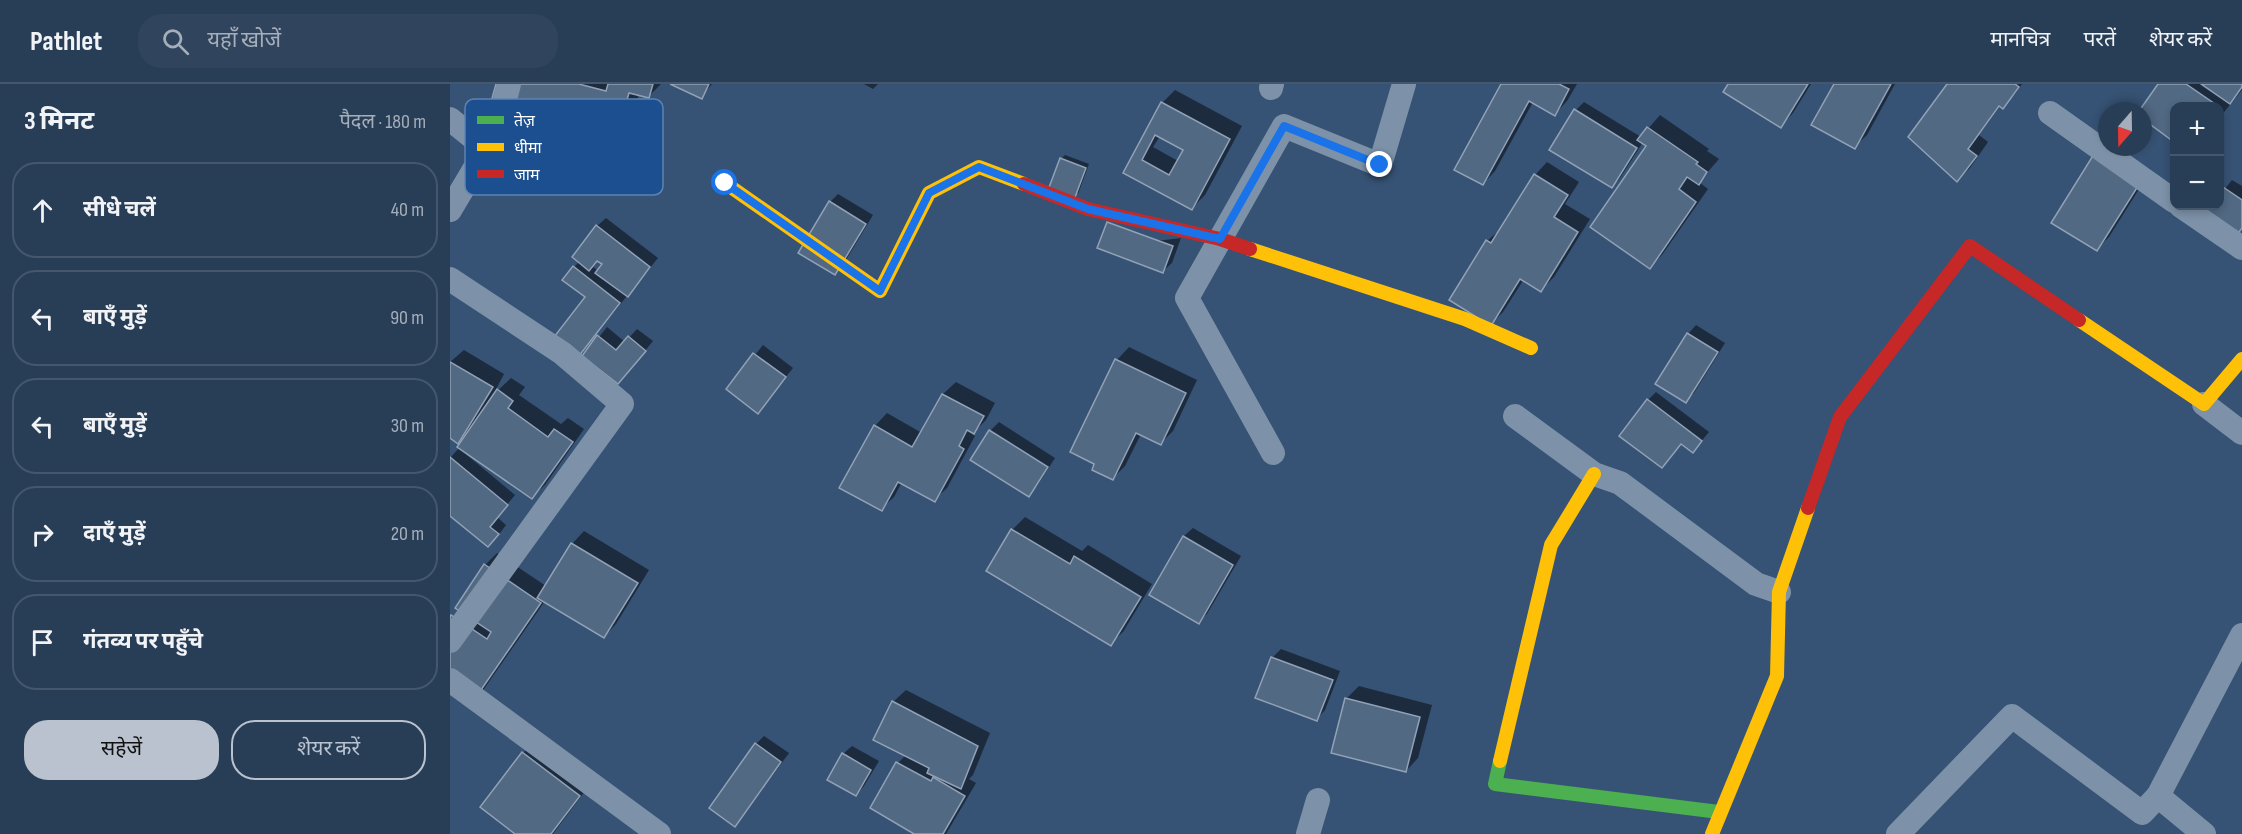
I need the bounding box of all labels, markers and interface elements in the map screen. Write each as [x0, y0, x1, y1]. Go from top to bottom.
search box [138, 14, 558, 68]
text: Pathlet [30, 25, 102, 58]
icon: search [159, 25, 192, 58]
text: यहाँ खोजें [207, 27, 281, 54]
text: मानचित्र [1990, 27, 2050, 52]
text: परतें [2083, 27, 2116, 52]
text: शेयर करें [2149, 27, 2212, 52]
legend [465, 99, 663, 195]
north arrow [2098, 102, 2152, 156]
map controls [2170, 102, 2224, 210]
button: + [2170, 102, 2224, 156]
text: 3 मिनट [24, 106, 94, 137]
text: पैदल · 180 m [339, 110, 426, 134]
text: तेज़ [514, 111, 536, 131]
text: धीमा [514, 139, 543, 158]
route end [1366, 151, 1392, 177]
button: − [2170, 156, 2224, 210]
text: जाम [514, 166, 540, 185]
route start [711, 169, 737, 195]
icon: ahead [26, 194, 59, 227]
text: सीधे चलें [83, 196, 156, 223]
text: 40 m [391, 198, 424, 222]
icon: left [26, 302, 59, 335]
text: बाएँ मुड़ें [83, 304, 147, 331]
text: 90 m [390, 306, 424, 330]
icon: left [26, 410, 59, 443]
text: बाएँ मुड़ें [83, 412, 147, 439]
text: 30 m [391, 414, 424, 438]
icon: right [26, 518, 59, 551]
text: दाएँ मुड़ें [83, 520, 146, 547]
text: 20 m [391, 522, 424, 546]
icon: arrive [26, 626, 59, 659]
text: गंतव्य पर पहुँचे [83, 628, 203, 655]
button: सहेजें [24, 720, 219, 780]
button: शेयर करें [231, 720, 426, 780]

